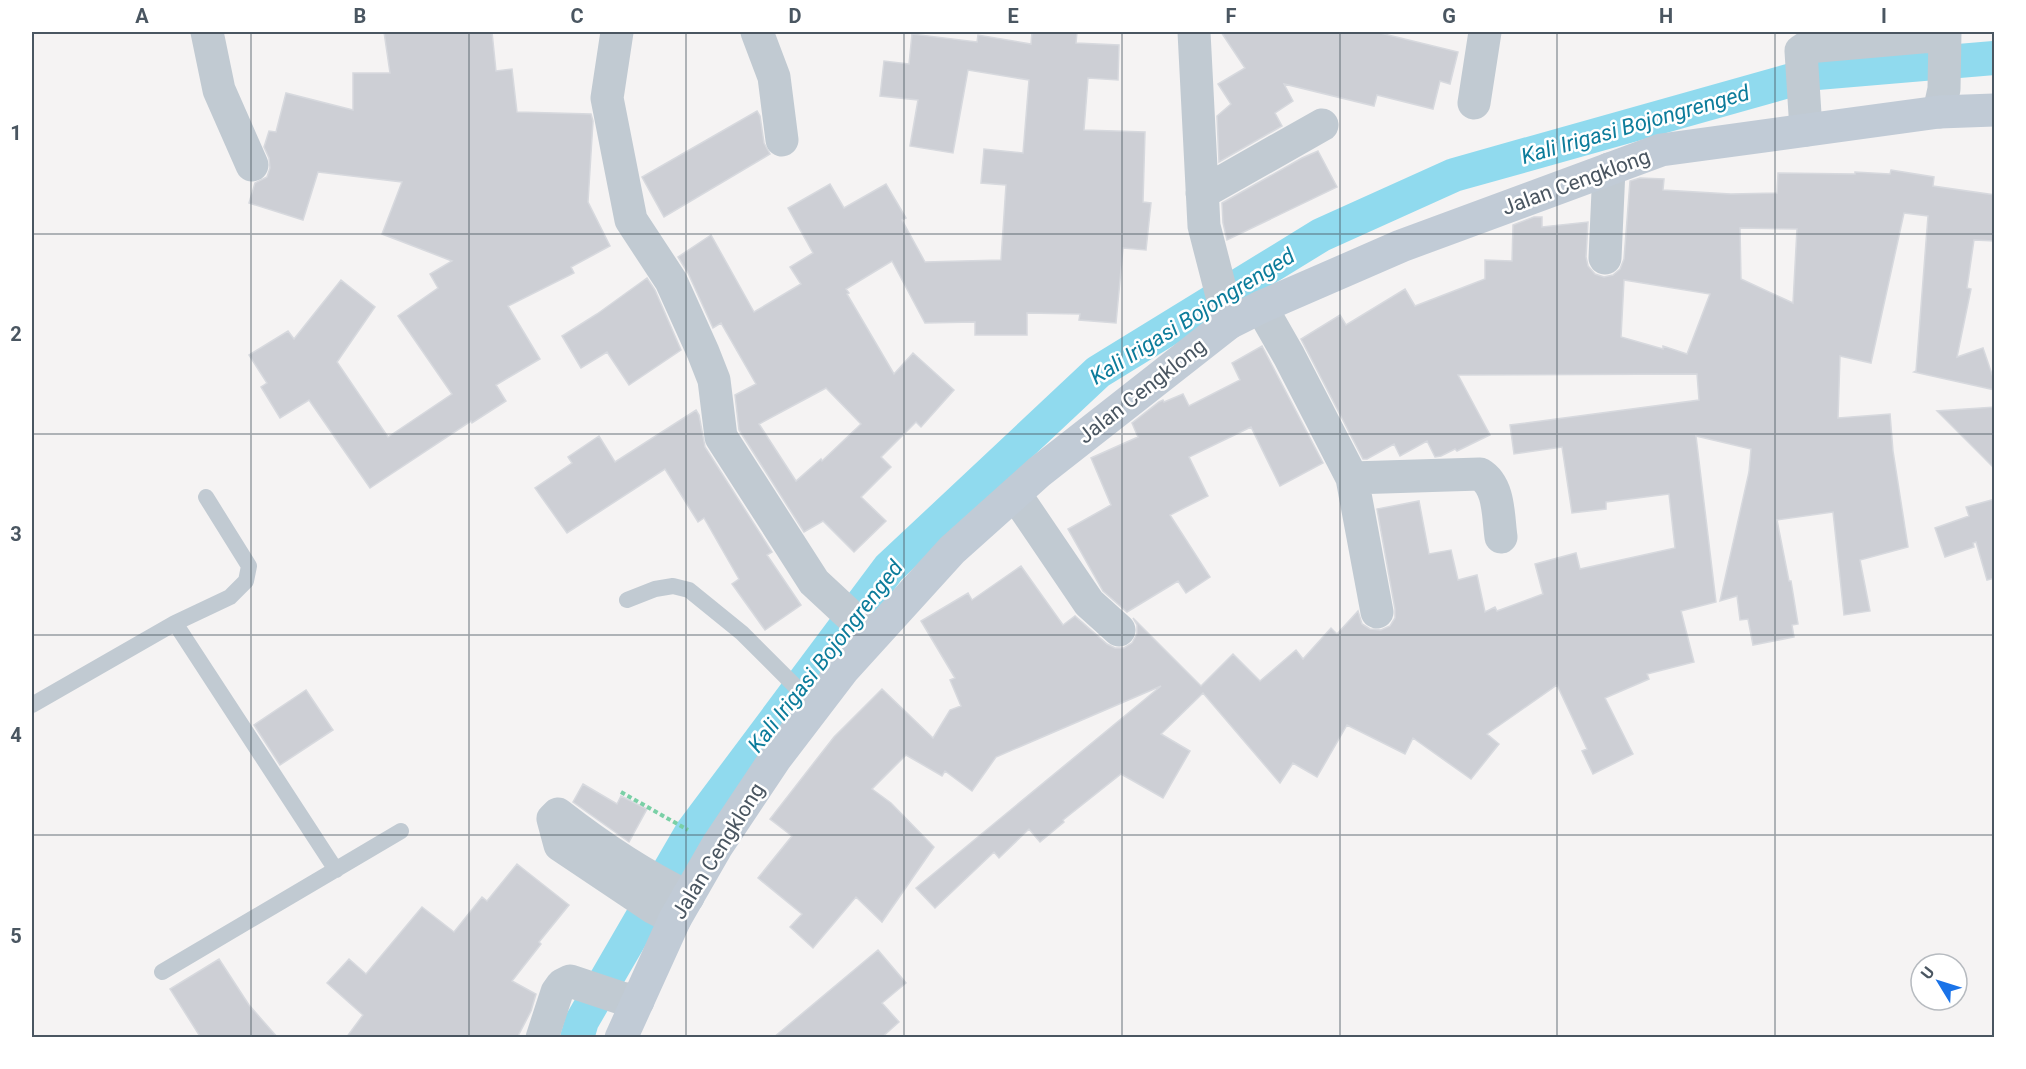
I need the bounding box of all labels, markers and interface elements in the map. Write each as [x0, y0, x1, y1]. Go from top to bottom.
text: A [135, 4, 149, 28]
text: B [354, 4, 366, 28]
text: C [570, 4, 584, 28]
text: D [789, 4, 802, 28]
text: E [1007, 4, 1019, 28]
text: F [1226, 4, 1237, 28]
text: G [1442, 4, 1456, 28]
text: H [1659, 4, 1673, 28]
text: I [1881, 4, 1887, 28]
water label: Kali Irigasi Bojongrenged [1518, 80, 1753, 169]
text: 1 [10, 121, 22, 145]
street label: Jalan Cengklong [1499, 144, 1653, 220]
water label: Kali Irigasi Bojongrenged [1085, 243, 1300, 390]
text: 2 [10, 322, 22, 346]
street label: Jalan Cengklong [1073, 334, 1211, 448]
text: 3 [10, 522, 22, 546]
water label: Kali Irigasi Bojongrenged [743, 555, 909, 757]
text: 4 [10, 723, 22, 747]
street label: Jalan Cengklong [667, 779, 769, 923]
text: 5 [10, 924, 22, 948]
north arrow [1909, 952, 1969, 1012]
text: U [1917, 963, 1938, 983]

